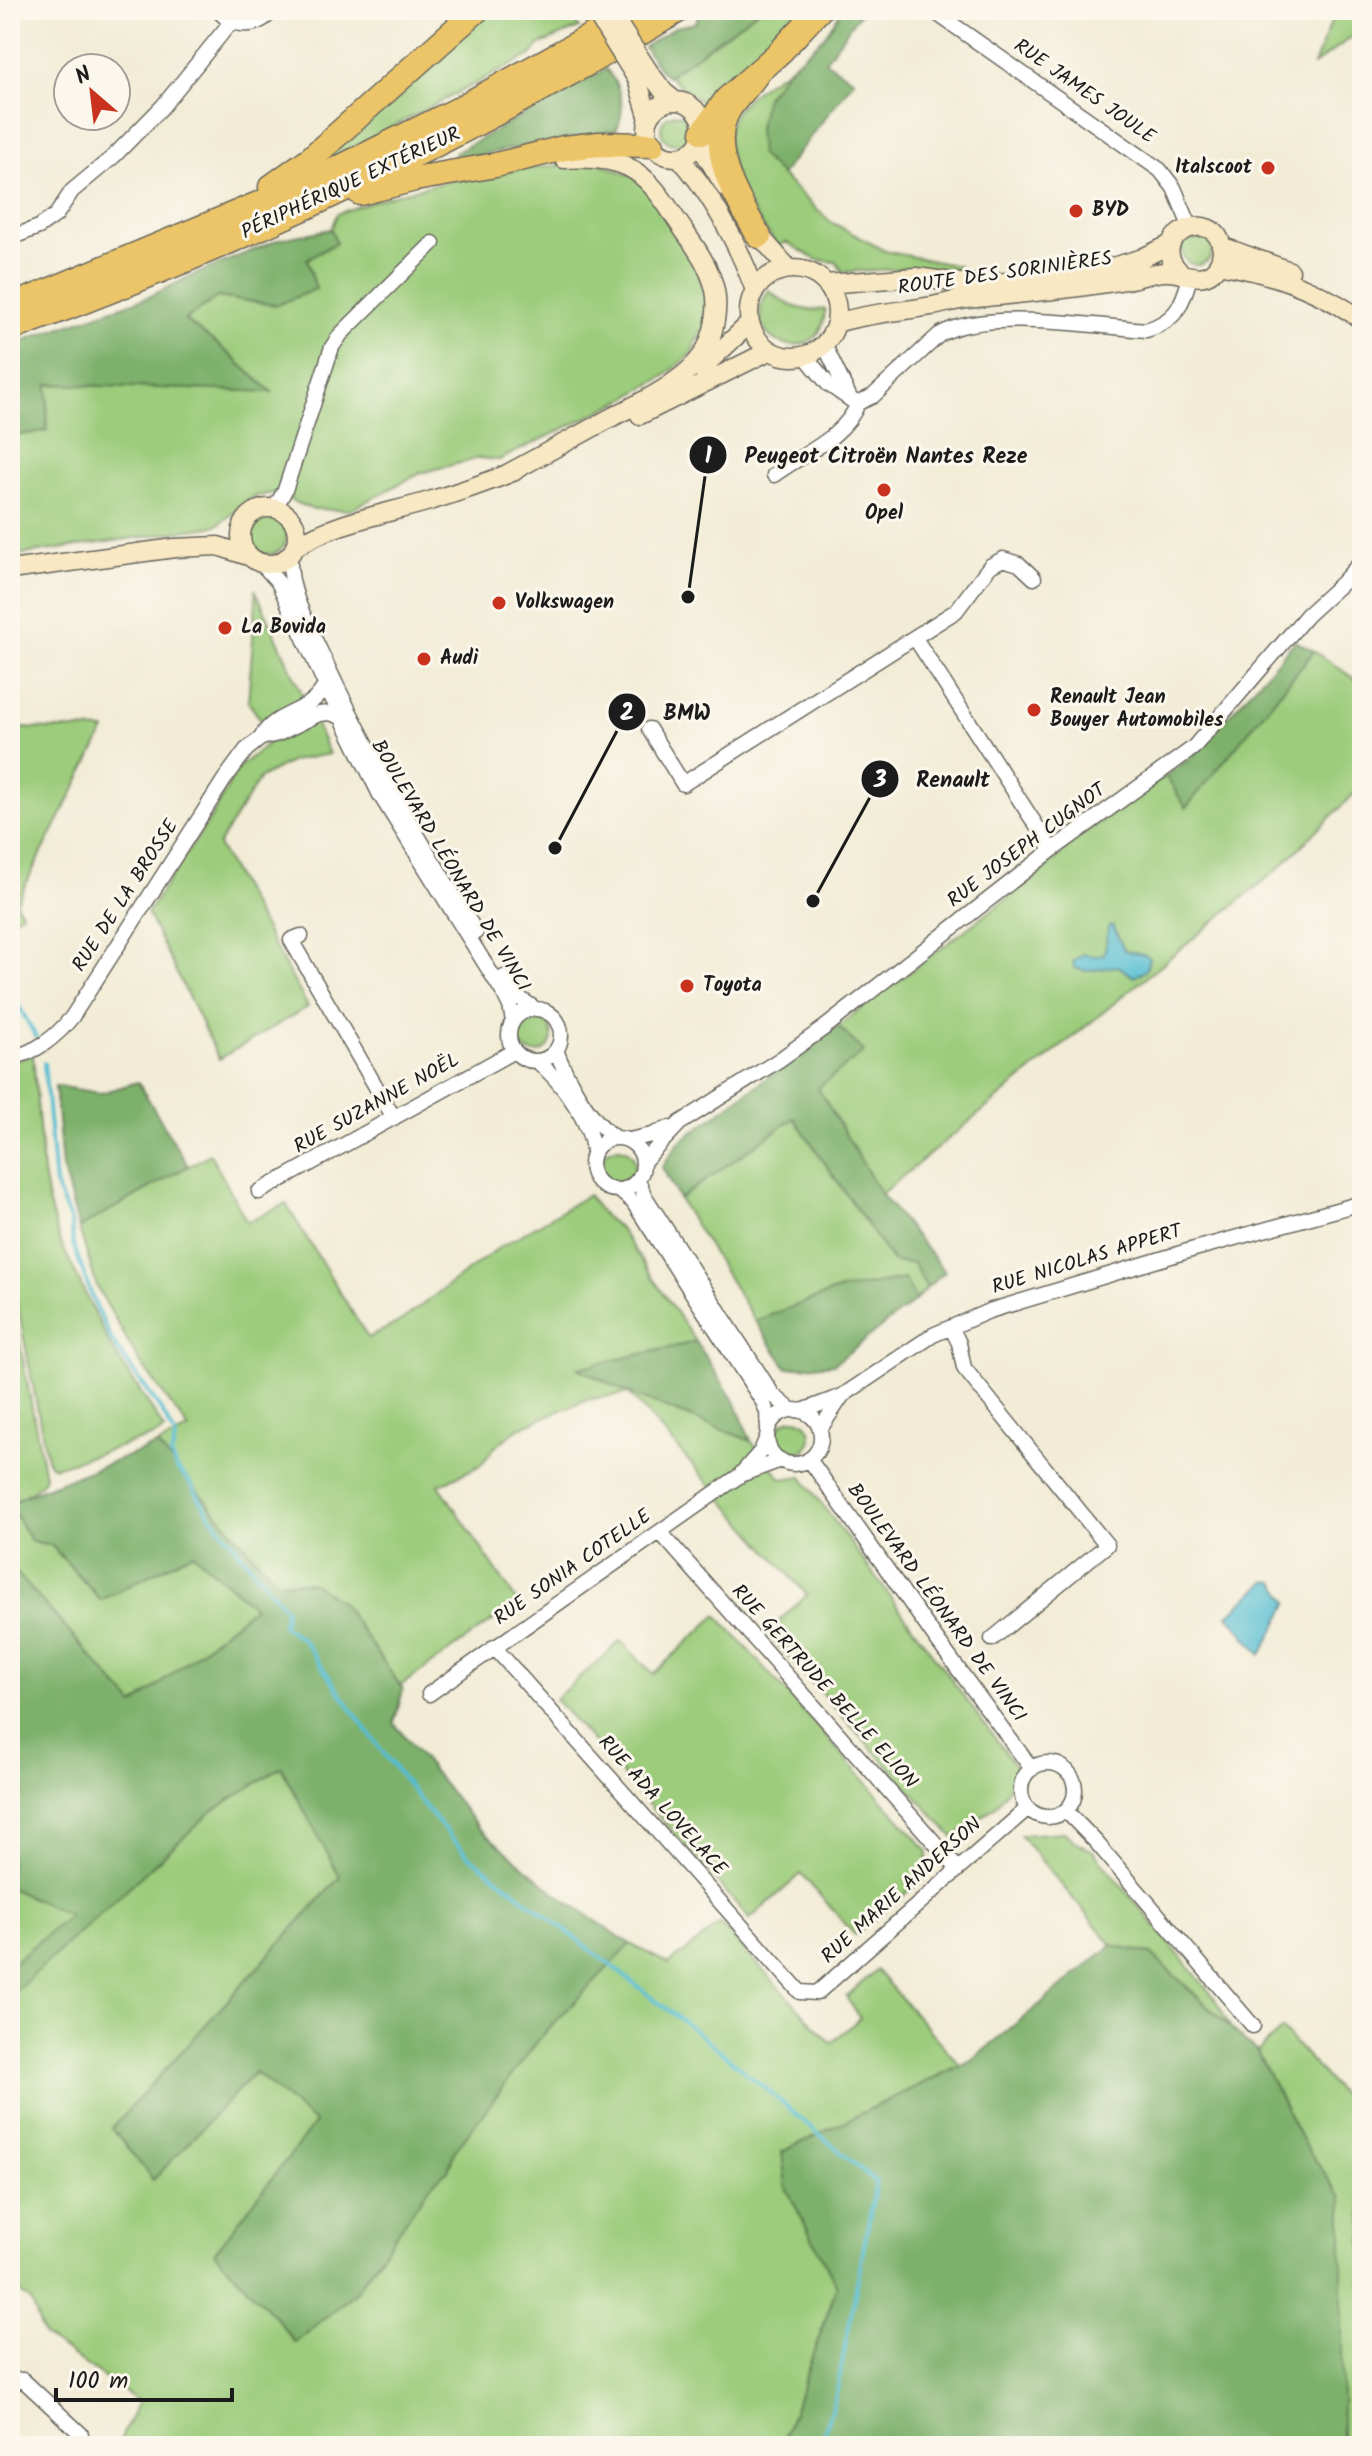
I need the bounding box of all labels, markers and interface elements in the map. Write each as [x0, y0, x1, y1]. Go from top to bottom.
street label: RUE JAMES JOULE [1006, 31, 1163, 154]
north arrow [52, 52, 132, 132]
text: N [69, 58, 98, 95]
street label: PÉRIPHÉRIQUE EXTÉRIEUR [236, 119, 466, 249]
place label: Italscoot [1175, 152, 1253, 184]
marker: Italscoot [1259, 159, 1277, 177]
place label: BYD [1092, 195, 1129, 227]
marker: BYD [1067, 202, 1085, 220]
street label: ROUTE DES SORINIÈRES [896, 243, 1114, 305]
callout: Peugeot Citroën Nantes Reze [688, 432, 1043, 478]
text: 1 [704, 437, 712, 476]
text: Peugeot Citroën Nantes Reze [744, 440, 1028, 475]
marker: Opel [875, 481, 893, 499]
place label: Opel [865, 498, 904, 530]
place label: Volkswagen [515, 587, 614, 619]
marker: Volkswagen [490, 594, 508, 612]
place label: La Bovida [241, 612, 326, 644]
marker: La Bovida [216, 619, 234, 637]
place label: Audi [440, 643, 479, 675]
marker: Audi [415, 650, 433, 668]
place label: Renault Jean Bouyer Automobiles [1050, 682, 1224, 737]
callout: BMW [607, 689, 727, 735]
text: 2 [620, 694, 634, 733]
text: BMW [663, 697, 711, 732]
marker: Renault Jean Bouyer Automobiles [1025, 701, 1043, 719]
street label: BOULEVARD LÉONARD DE VINCI [362, 734, 538, 998]
callout: Renault [860, 756, 1006, 802]
text: 3 [872, 761, 887, 800]
text: Renault [916, 764, 991, 799]
street label: RUE JOSEPH CUGNOT [941, 774, 1115, 917]
street label: RUE DE LA BROSSE [64, 812, 188, 979]
place label: Toyota [703, 970, 762, 1002]
marker: Toyota [678, 977, 696, 995]
street label: RUE SUZANNE NOËL [288, 1045, 466, 1163]
street label: RUE NICOLAS APPERT [988, 1215, 1188, 1304]
street label: BOULEVARD LÉONARD DE VINCI [838, 1477, 1034, 1729]
street label: RUE SONIA COTELLE [488, 1501, 660, 1635]
street label: RUE GERTRUDE BELLE ELION [723, 1577, 925, 1797]
street label: RUE ADA LOVELACE [590, 1728, 735, 1885]
street label: RUE MARIE ANDERSON [814, 1810, 990, 1972]
scale bar [56, 2352, 232, 2402]
text: 100 m [68, 2362, 128, 2401]

